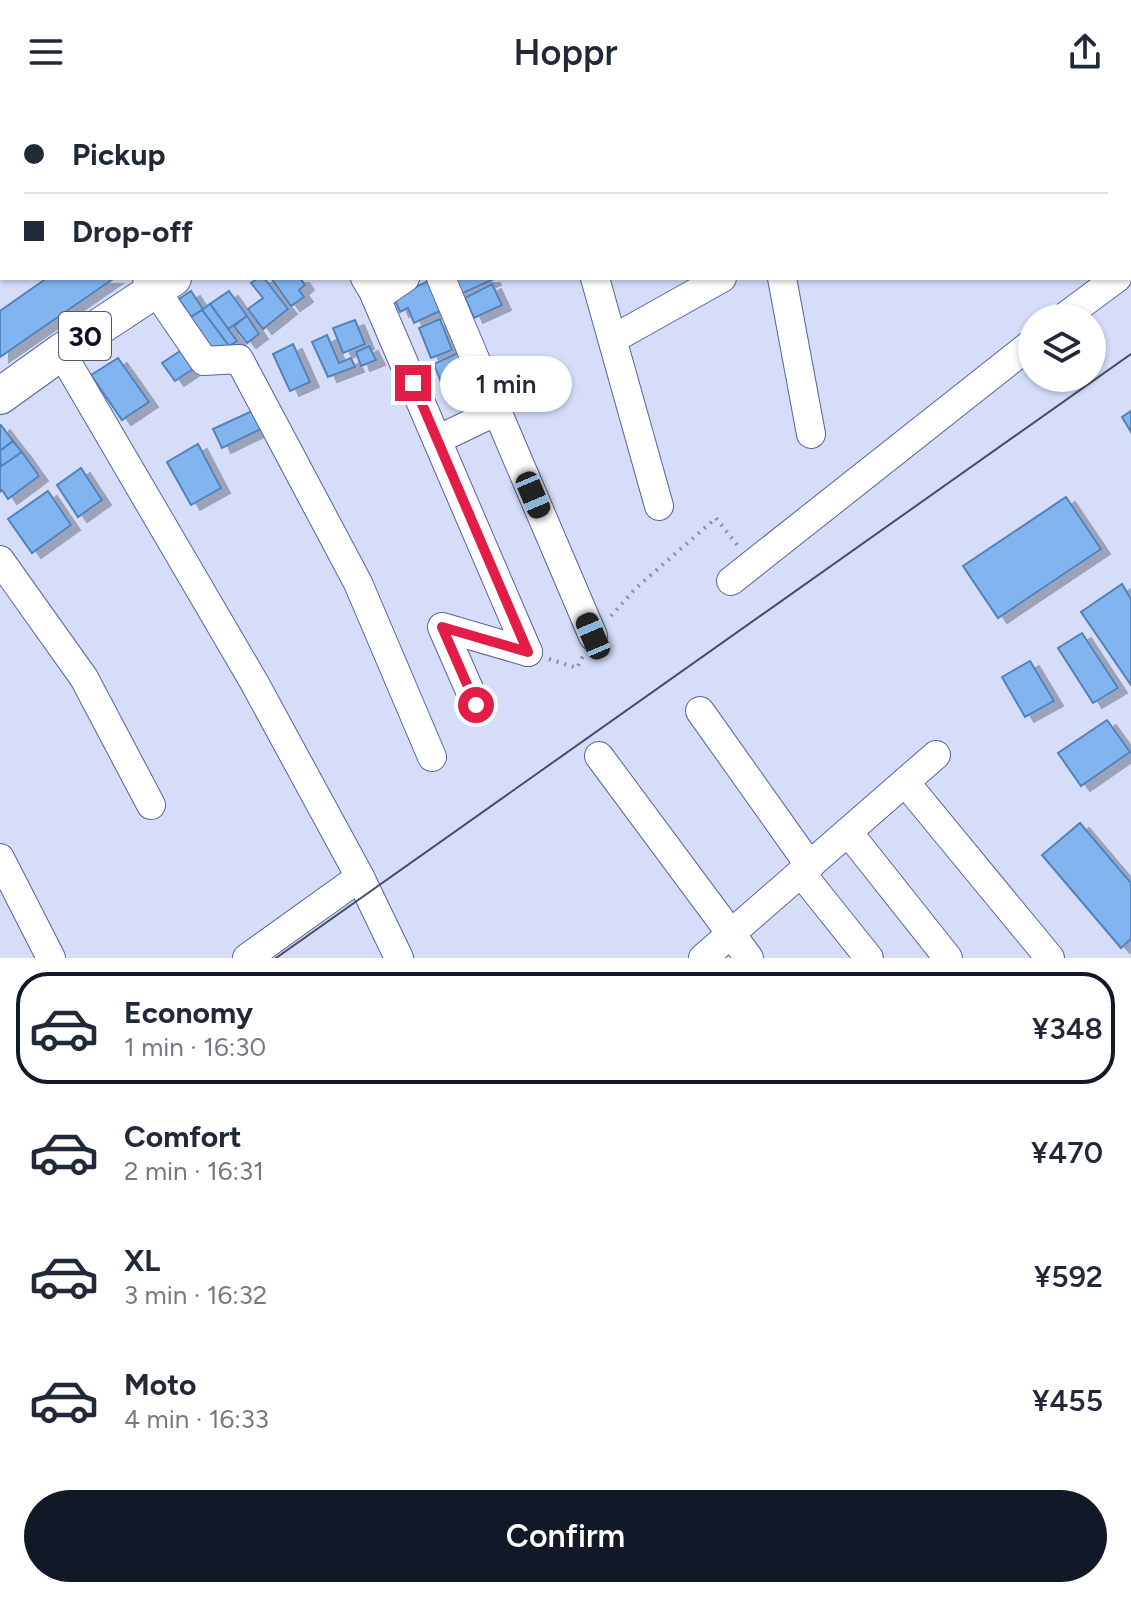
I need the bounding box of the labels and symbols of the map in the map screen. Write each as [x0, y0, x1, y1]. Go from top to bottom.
road number: 30 [59, 312, 111, 360]
callout: 1 min [441, 355, 573, 411]
route end [395, 365, 431, 401]
car [513, 468, 553, 522]
car [573, 609, 613, 663]
route start [458, 687, 494, 723]

